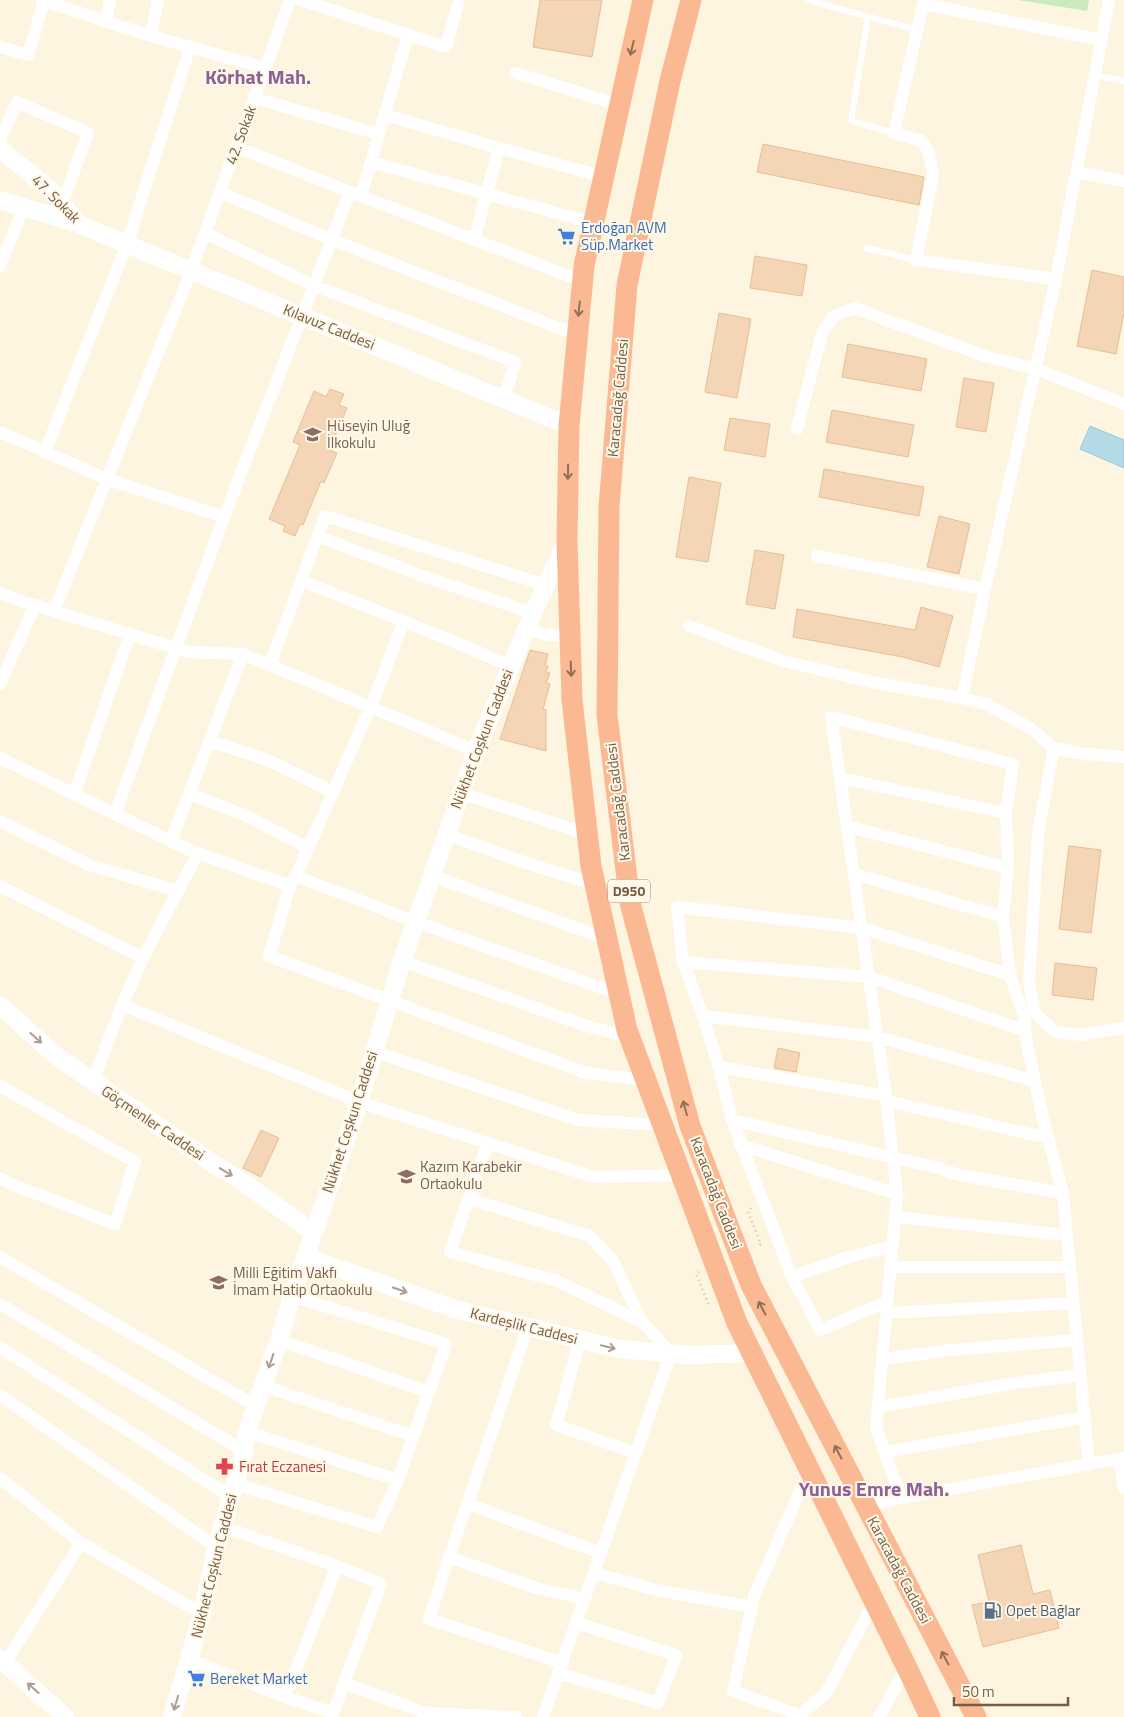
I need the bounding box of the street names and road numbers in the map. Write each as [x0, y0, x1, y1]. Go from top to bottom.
street label: 42. Sokak [219, 102, 262, 168]
street label: 47. Sokak [27, 169, 86, 228]
street label: Kılavuz Caddesi [280, 298, 379, 355]
street label: Karacadağ Caddesi [601, 338, 634, 458]
street label: Nükhet Coşkun Caddesi [444, 666, 519, 812]
street label: Karacadağ Caddesi [599, 742, 636, 862]
road number: D950 [608, 879, 650, 902]
street label: Nükhet Coşkun Caddesi [316, 1048, 383, 1196]
street label: Göçmenler Caddesi [97, 1079, 210, 1166]
street label: Karacadağ Caddesi [684, 1133, 748, 1252]
street label: Kardeşlik Caddesi [468, 1301, 580, 1350]
street label: Nükhet Coşkun Caddesi [184, 1491, 243, 1641]
street label: Karacadağ Caddesi [861, 1512, 937, 1628]

